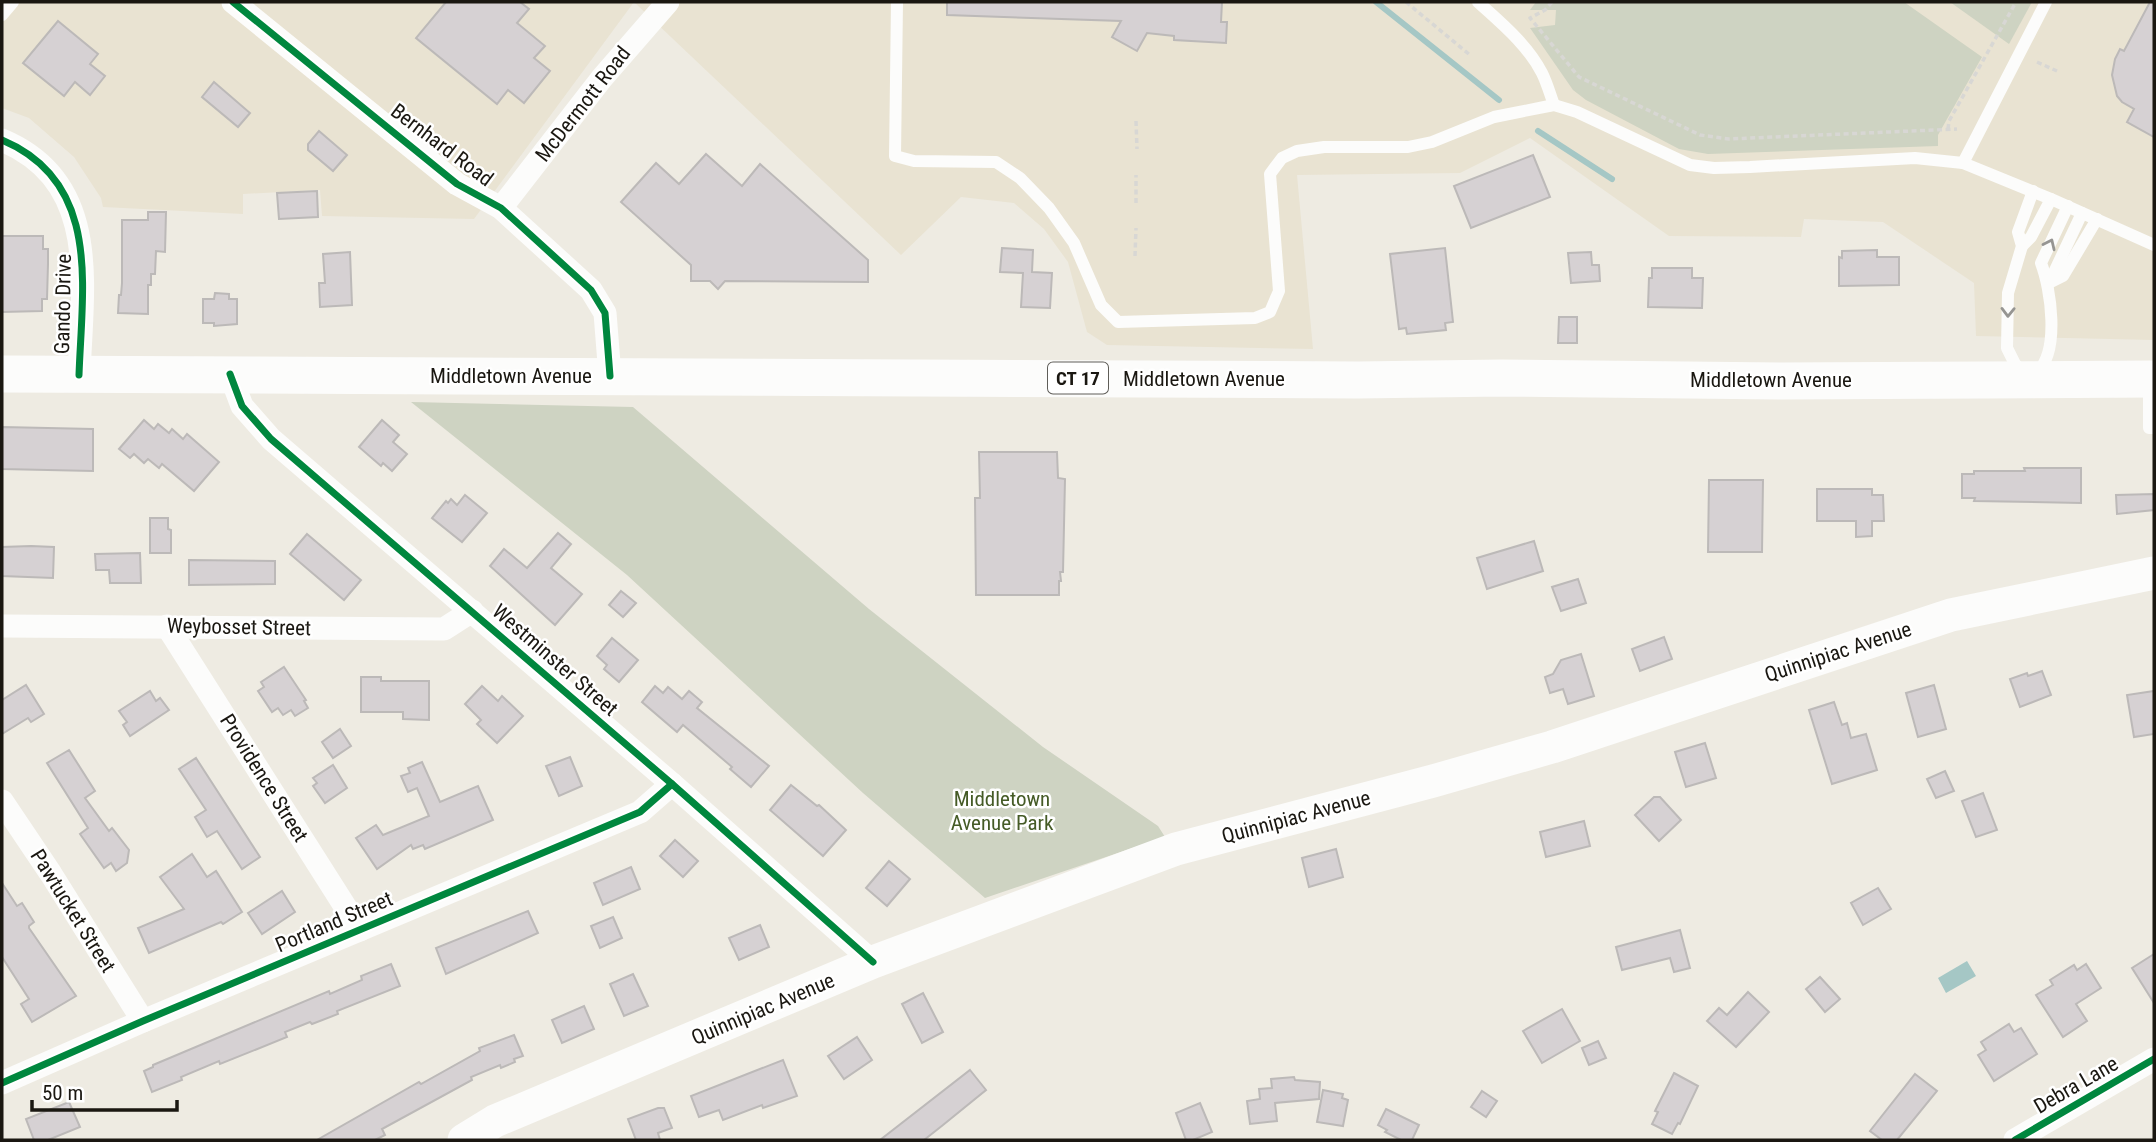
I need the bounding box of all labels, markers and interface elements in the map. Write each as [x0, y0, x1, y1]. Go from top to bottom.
street label: McDermott Road [531, 42, 635, 166]
street label: Bernhard Road [386, 99, 498, 191]
one-way arrow [2042, 239, 2056, 251]
street label: Gando Drive [50, 253, 76, 354]
one-way arrow [2000, 307, 2016, 318]
road number: CT 17 [1048, 362, 1108, 394]
street label: Middletown Avenue [430, 364, 592, 388]
street label: Middletown Avenue [1123, 367, 1285, 391]
street label: Middletown Avenue [1690, 368, 1852, 392]
street label: Westminster Street [487, 599, 623, 721]
street label: Weybosset Street [167, 614, 311, 640]
street label: Quinnipiac Avenue [1762, 617, 1915, 687]
street label: Providence Street [215, 710, 313, 846]
street label: Quinnipiac Avenue [1219, 786, 1373, 848]
park label: Middletown Avenue Park [951, 787, 1054, 835]
street label: Pawtucket Street [26, 845, 120, 977]
street label: Portland Street [272, 887, 396, 957]
street label: Quinnipiac Avenue [688, 968, 838, 1050]
street label: Debra Lane [2030, 1051, 2122, 1119]
scale bar [32, 1068, 177, 1112]
text: 50 m [42, 1081, 83, 1105]

